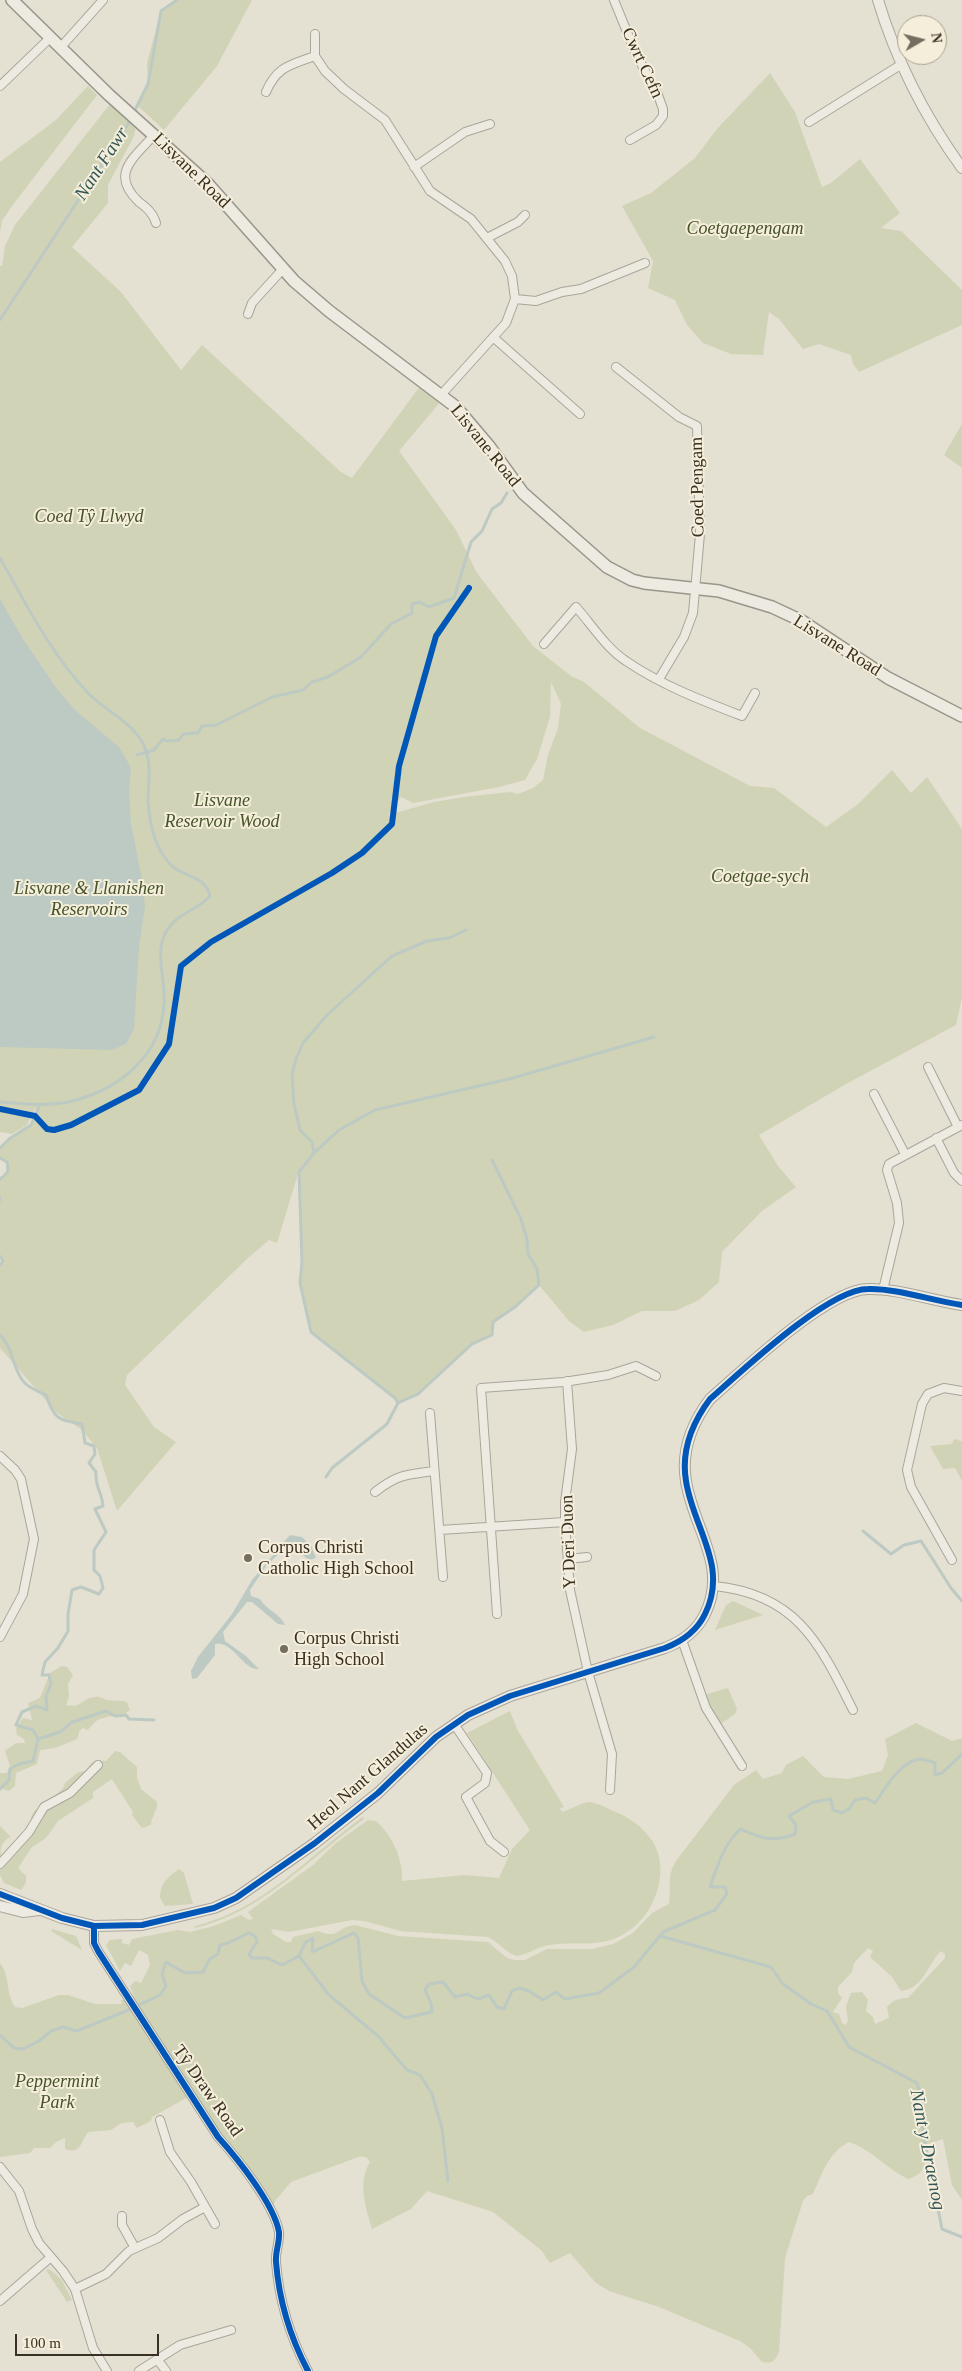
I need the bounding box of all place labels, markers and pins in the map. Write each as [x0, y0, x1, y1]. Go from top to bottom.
place label: Corpus Christi Catholic High School [258, 1537, 414, 1580]
marker: Corpus Christi Catholic High School [242, 1552, 254, 1564]
place label: Corpus Christi High School [294, 1628, 400, 1670]
marker: Corpus Christi High School [278, 1643, 290, 1655]

